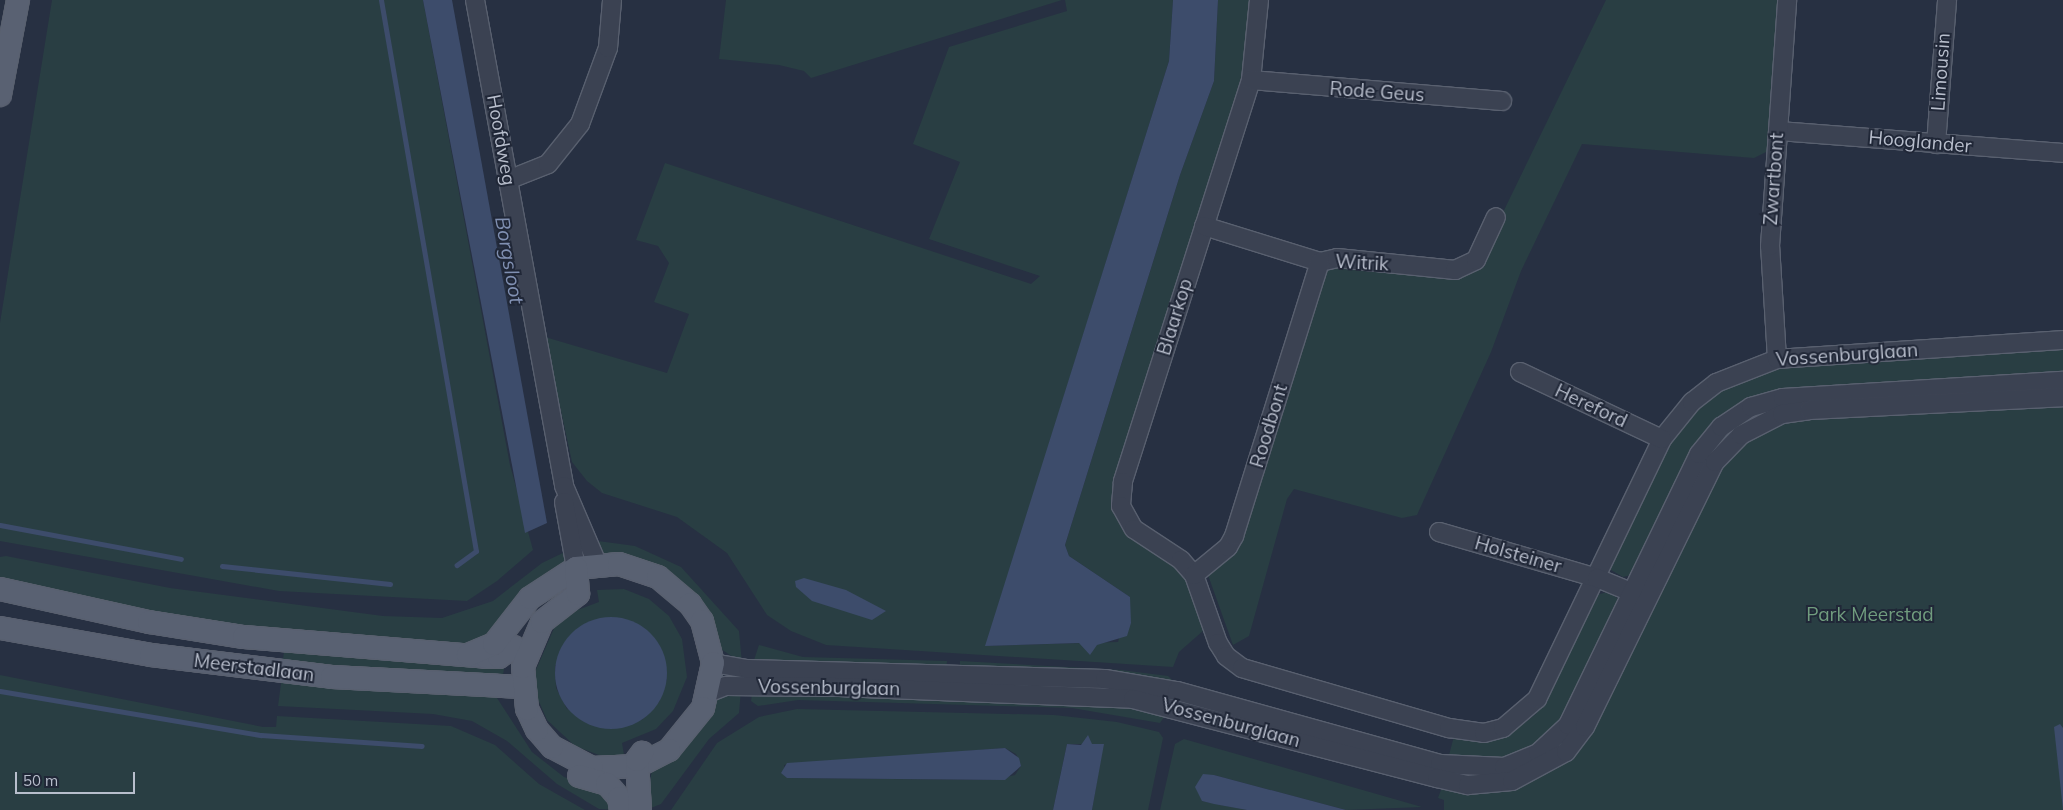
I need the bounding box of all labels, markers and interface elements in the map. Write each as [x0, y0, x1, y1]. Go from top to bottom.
street label: Limousin [1927, 32, 1955, 112]
street label: Rode Geus [1329, 77, 1425, 107]
street label: Hoofdweg [482, 93, 520, 187]
street label: Hooglander [1868, 126, 1972, 158]
street label: Zwartbont [1759, 132, 1789, 226]
water label: Borgsloot [490, 214, 530, 306]
street label: Witrik [1335, 250, 1389, 276]
street label: Blaarkop [1153, 276, 1197, 358]
street label: Vossenburglaan [1775, 339, 1919, 371]
street label: Hereford [1551, 379, 1631, 433]
street label: Roodbont [1246, 382, 1292, 470]
street label: Holsteiner [1472, 532, 1564, 578]
park label: Park Meerstad [1806, 604, 1934, 626]
street label: Meerstadlaan [193, 649, 315, 687]
street label: Vossenburglaan [758, 675, 900, 701]
street label: Vossenburglaan [1159, 694, 1303, 752]
scale bar [18, 762, 138, 794]
text: 50 m [23, 771, 58, 790]

